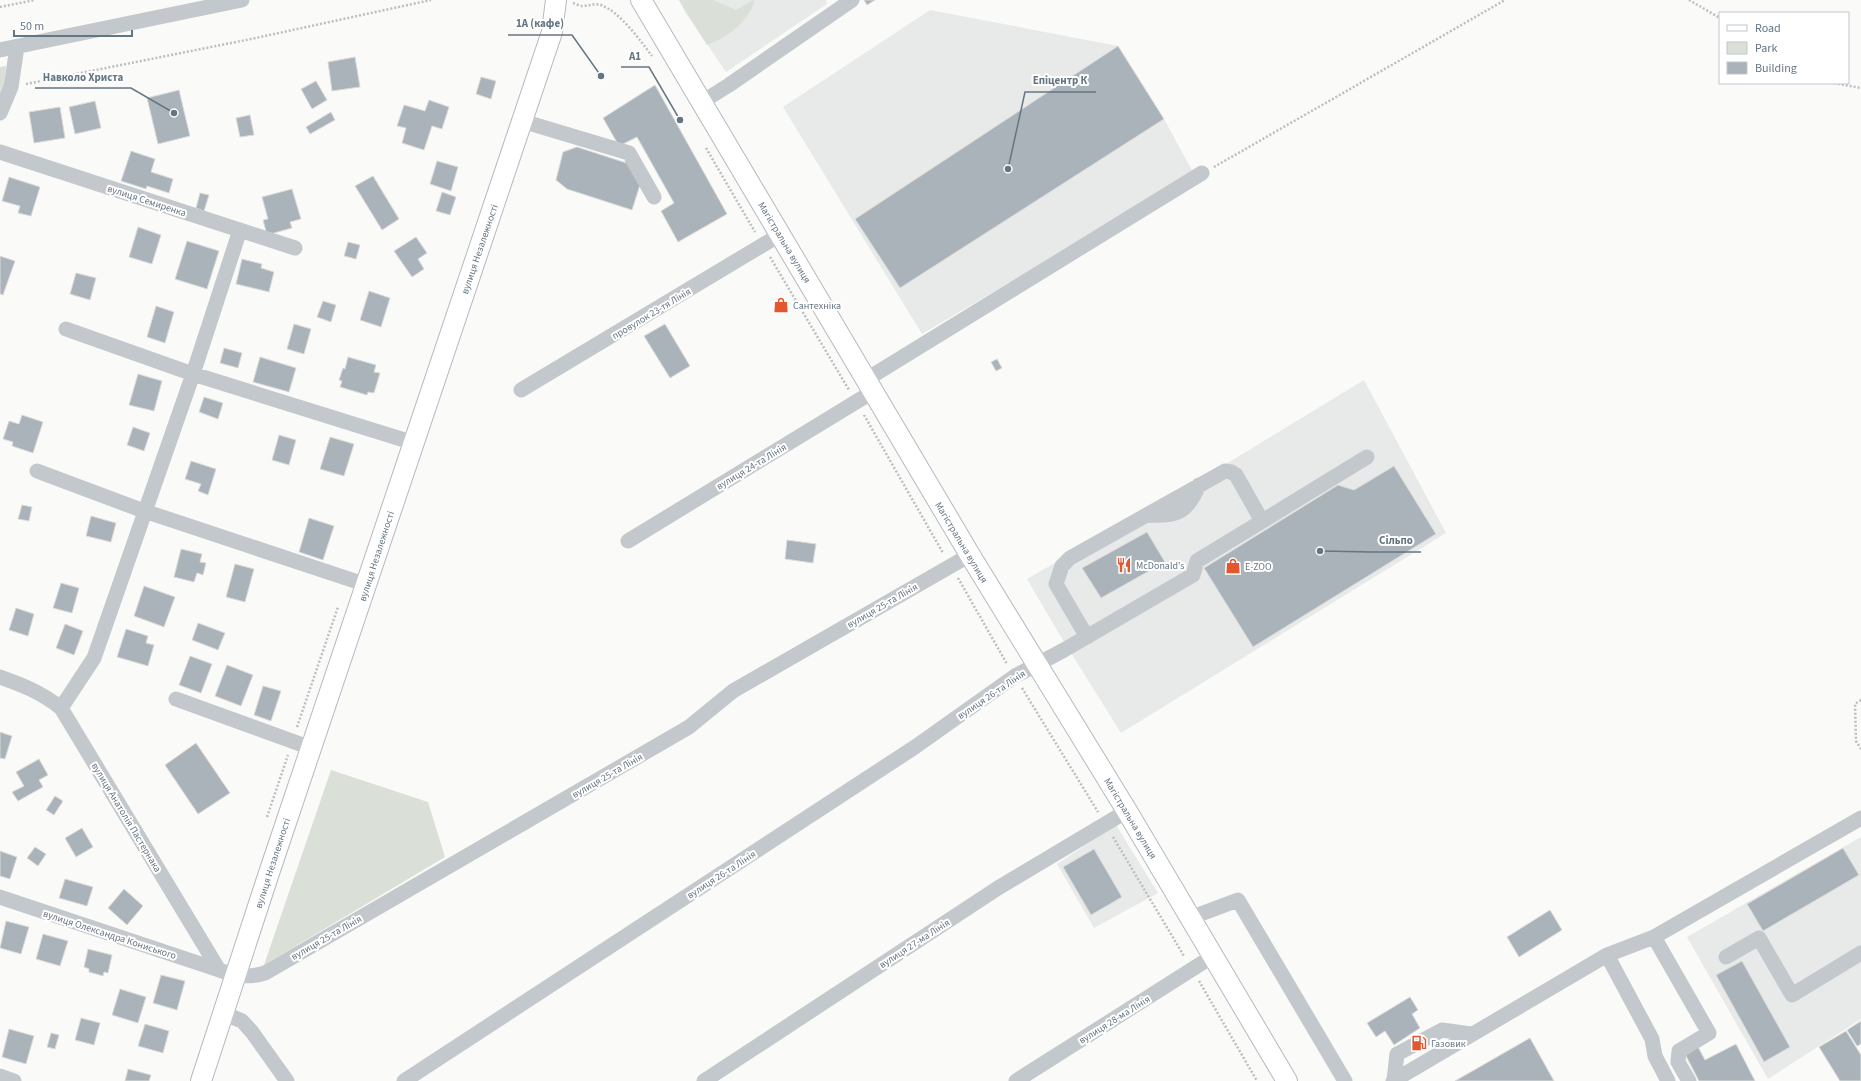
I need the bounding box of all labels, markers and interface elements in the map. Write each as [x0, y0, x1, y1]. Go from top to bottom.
scale bar [14, 12, 132, 38]
callout: 1А (кафе) [508, 12, 572, 35]
legend [1719, 12, 1849, 84]
text: 1А (кафе) [516, 16, 564, 31]
text: 50 m [20, 18, 44, 35]
text: Road [1755, 20, 1781, 37]
text: Park [1755, 40, 1777, 57]
callout: А1 [621, 44, 649, 67]
text: А1 [628, 49, 641, 64]
text: Building [1755, 60, 1797, 77]
callout: Навколо Христа [35, 65, 131, 88]
callout: Епіцентр К [1025, 69, 1096, 92]
text: Навколо Христа [43, 70, 123, 85]
text: Епіцентр К [1033, 73, 1088, 88]
street label: вулиця Семиренка [106, 182, 188, 220]
street label: Магістральна вулиця [754, 199, 814, 286]
street label: вулиця Незалежності [458, 203, 502, 296]
street label: провулок 23-тя Лінія [609, 285, 694, 343]
shop icon: Сантехніка [772, 296, 790, 314]
place label: Сантехніка [793, 299, 841, 313]
street label: вулиця 24-та Лінія [714, 440, 789, 493]
street label: Магістральна вулиця [931, 499, 991, 586]
street label: вулиця Незалежності [356, 509, 398, 603]
callout: Сільпо [1372, 529, 1421, 552]
text: Сільпо [1379, 533, 1413, 548]
restaurant icon: McDonald's [1115, 556, 1133, 574]
shop icon: E-ZOO [1224, 557, 1242, 575]
place label: McDonald's [1136, 559, 1185, 573]
place label: E-ZOO [1245, 560, 1272, 574]
street label: вулиця 25-та Лінія [845, 580, 920, 632]
street label: вулиця 26-та Лінія [955, 667, 1028, 723]
street label: вулиця 25-та Лінія [570, 750, 645, 802]
street label: вулиця Анатолія Пастернака [88, 760, 164, 875]
street label: Магістральна вулиця [1100, 775, 1160, 862]
street label: вулиця Незалежності [252, 816, 294, 910]
street label: вулиця 26-та Лінія [684, 847, 759, 902]
street label: вулиця Олександра Кониського [41, 907, 178, 963]
street label: вулиця 25-та Лінія [289, 912, 364, 964]
street label: вулиця 27-ма Лінія [876, 916, 953, 972]
street label: вулиця 28-ма Лінія [1076, 992, 1153, 1047]
fuel station icon: Газовик [1410, 1034, 1428, 1052]
place label: Газовик [1431, 1037, 1466, 1051]

